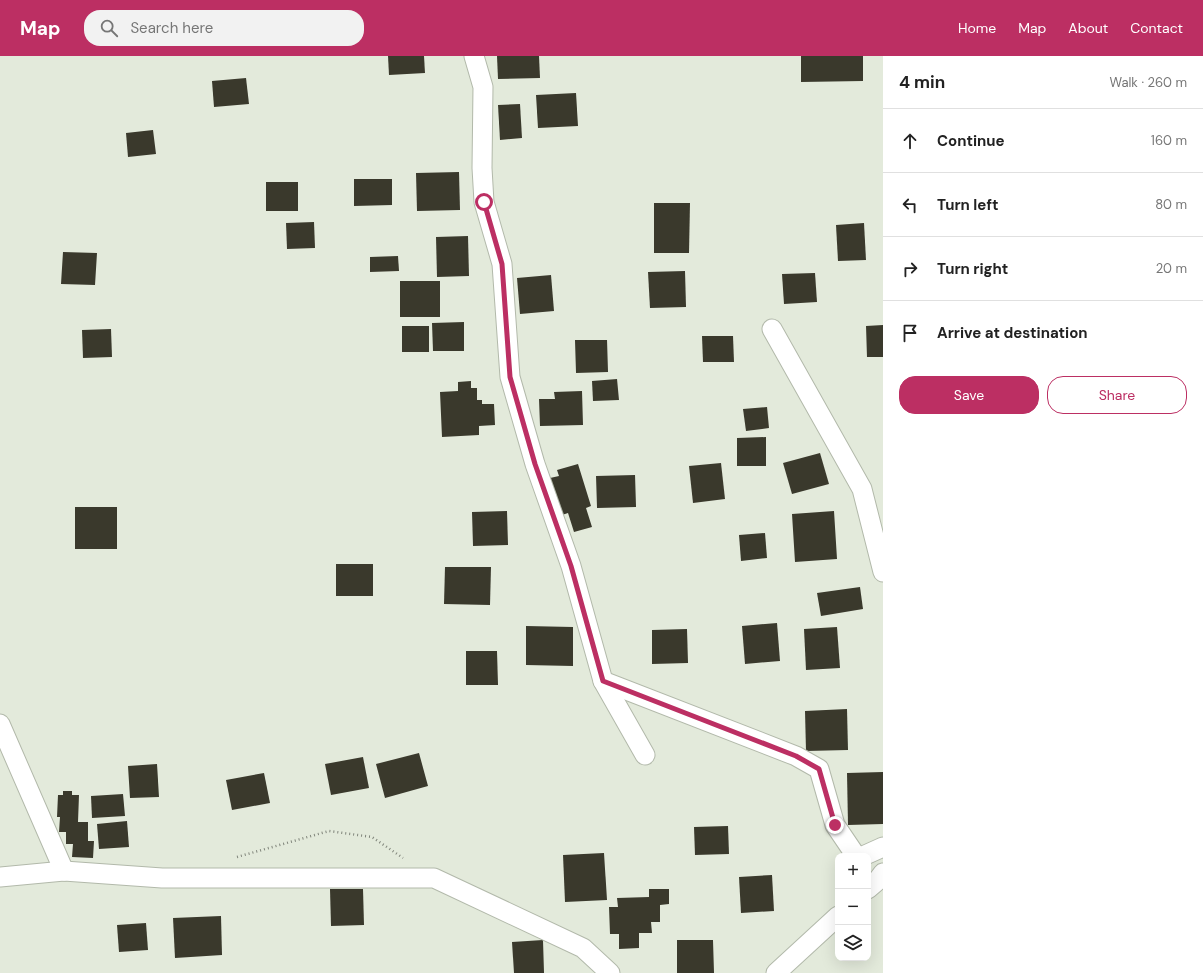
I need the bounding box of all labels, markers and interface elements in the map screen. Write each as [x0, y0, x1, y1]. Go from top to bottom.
search box [84, 10, 364, 46]
text: Map [20, 16, 60, 41]
icon: search [98, 17, 120, 39]
text: Search here [130, 18, 213, 38]
text: Home [958, 19, 996, 37]
text: Map [1018, 19, 1046, 37]
text: About [1068, 19, 1108, 37]
text: Contact [1130, 19, 1183, 37]
text: 4 min [899, 71, 945, 93]
text: Walk · 260 m [1109, 74, 1187, 91]
icon: ahead [899, 130, 921, 152]
text: Continue [937, 131, 1005, 151]
text: 160 m [1151, 132, 1187, 149]
route start [475, 193, 493, 211]
icon: left [899, 194, 921, 216]
text: Turn left [937, 195, 998, 215]
text: 80 m [1155, 196, 1187, 213]
icon: right [899, 258, 921, 280]
text: Turn right [937, 259, 1008, 279]
text: 20 m [1156, 260, 1187, 277]
icon: arrive [899, 322, 921, 344]
text: Arrive at destination [937, 323, 1088, 343]
button: Save [899, 376, 1039, 414]
button: Share [1047, 376, 1187, 414]
route end [826, 816, 844, 834]
map controls [835, 853, 871, 961]
button: + [835, 853, 871, 889]
button: − [835, 889, 871, 925]
button: layers [835, 925, 871, 961]

